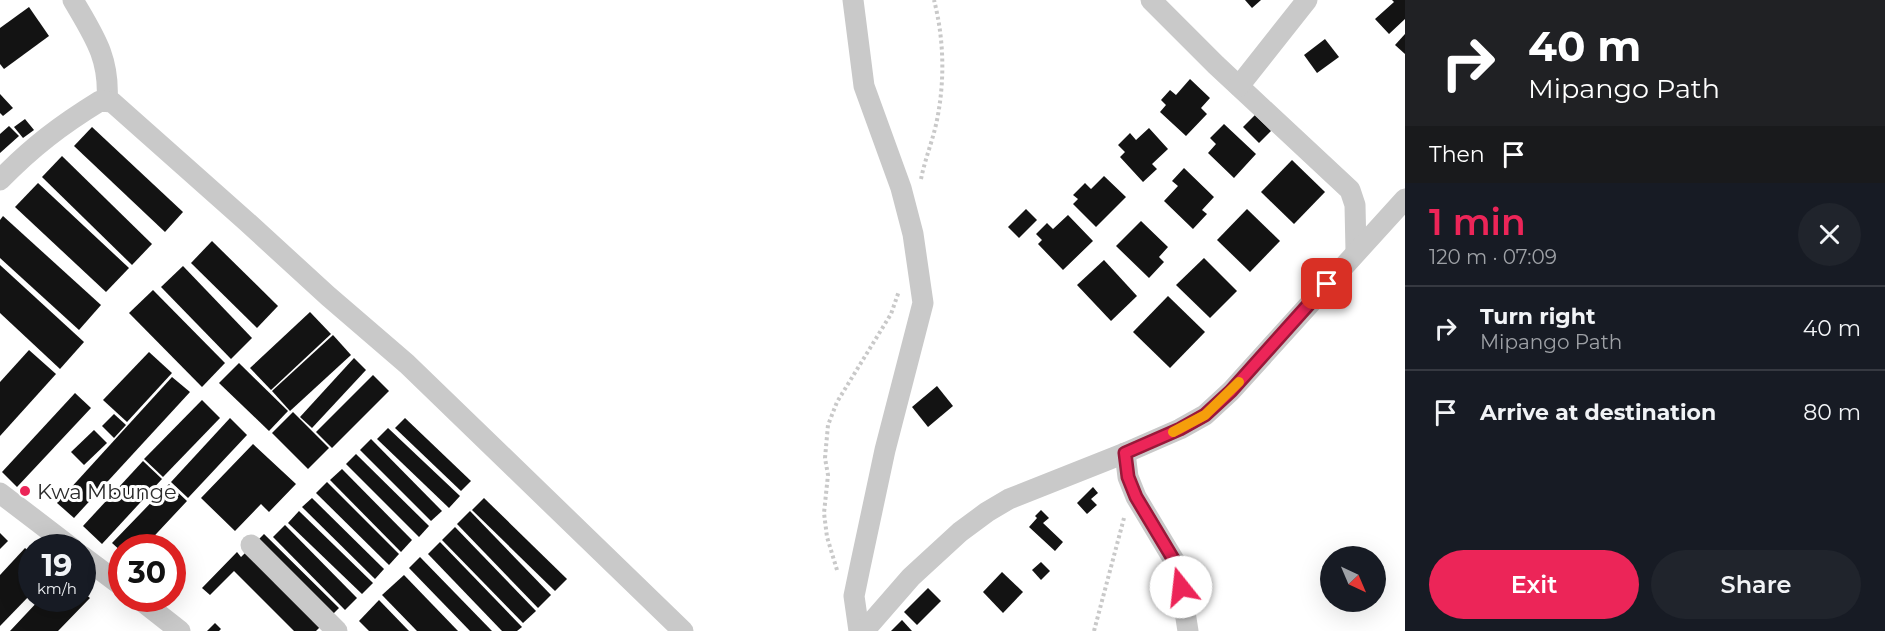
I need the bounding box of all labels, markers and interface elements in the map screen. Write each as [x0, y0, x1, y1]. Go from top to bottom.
text: 40 m [1528, 20, 1641, 72]
icon: right [1429, 24, 1507, 102]
text: Mipango Path [1528, 72, 1720, 105]
icon: arrive [1497, 138, 1530, 171]
text: Then [1429, 141, 1485, 168]
text: 1 min [1429, 200, 1526, 244]
button: close [1798, 203, 1861, 266]
text: 120 m · 07:09 [1429, 245, 1557, 269]
pin [1301, 258, 1352, 309]
icon: arrive [1310, 267, 1343, 300]
text: Turn right [1480, 303, 1595, 330]
icon: right [1429, 312, 1462, 345]
text: 40 m [1803, 315, 1861, 342]
text: Mipango Path [1480, 330, 1622, 354]
icon: arrive [1429, 396, 1462, 429]
text: Arrive at destination [1480, 399, 1716, 426]
text: 80 m [1803, 399, 1861, 426]
place label: Kwa Mbunge [37, 479, 177, 504]
marker: Kwa Mbunge [18, 484, 32, 498]
speed limit sign: 30 [108, 534, 186, 612]
north arrow [1320, 546, 1386, 612]
map controls [1320, 546, 1386, 612]
text: 19 [42, 547, 72, 584]
button: Exit [1429, 550, 1639, 619]
button: Share [1651, 550, 1861, 619]
position arrow [1149, 555, 1213, 619]
text: km/h [37, 579, 77, 598]

